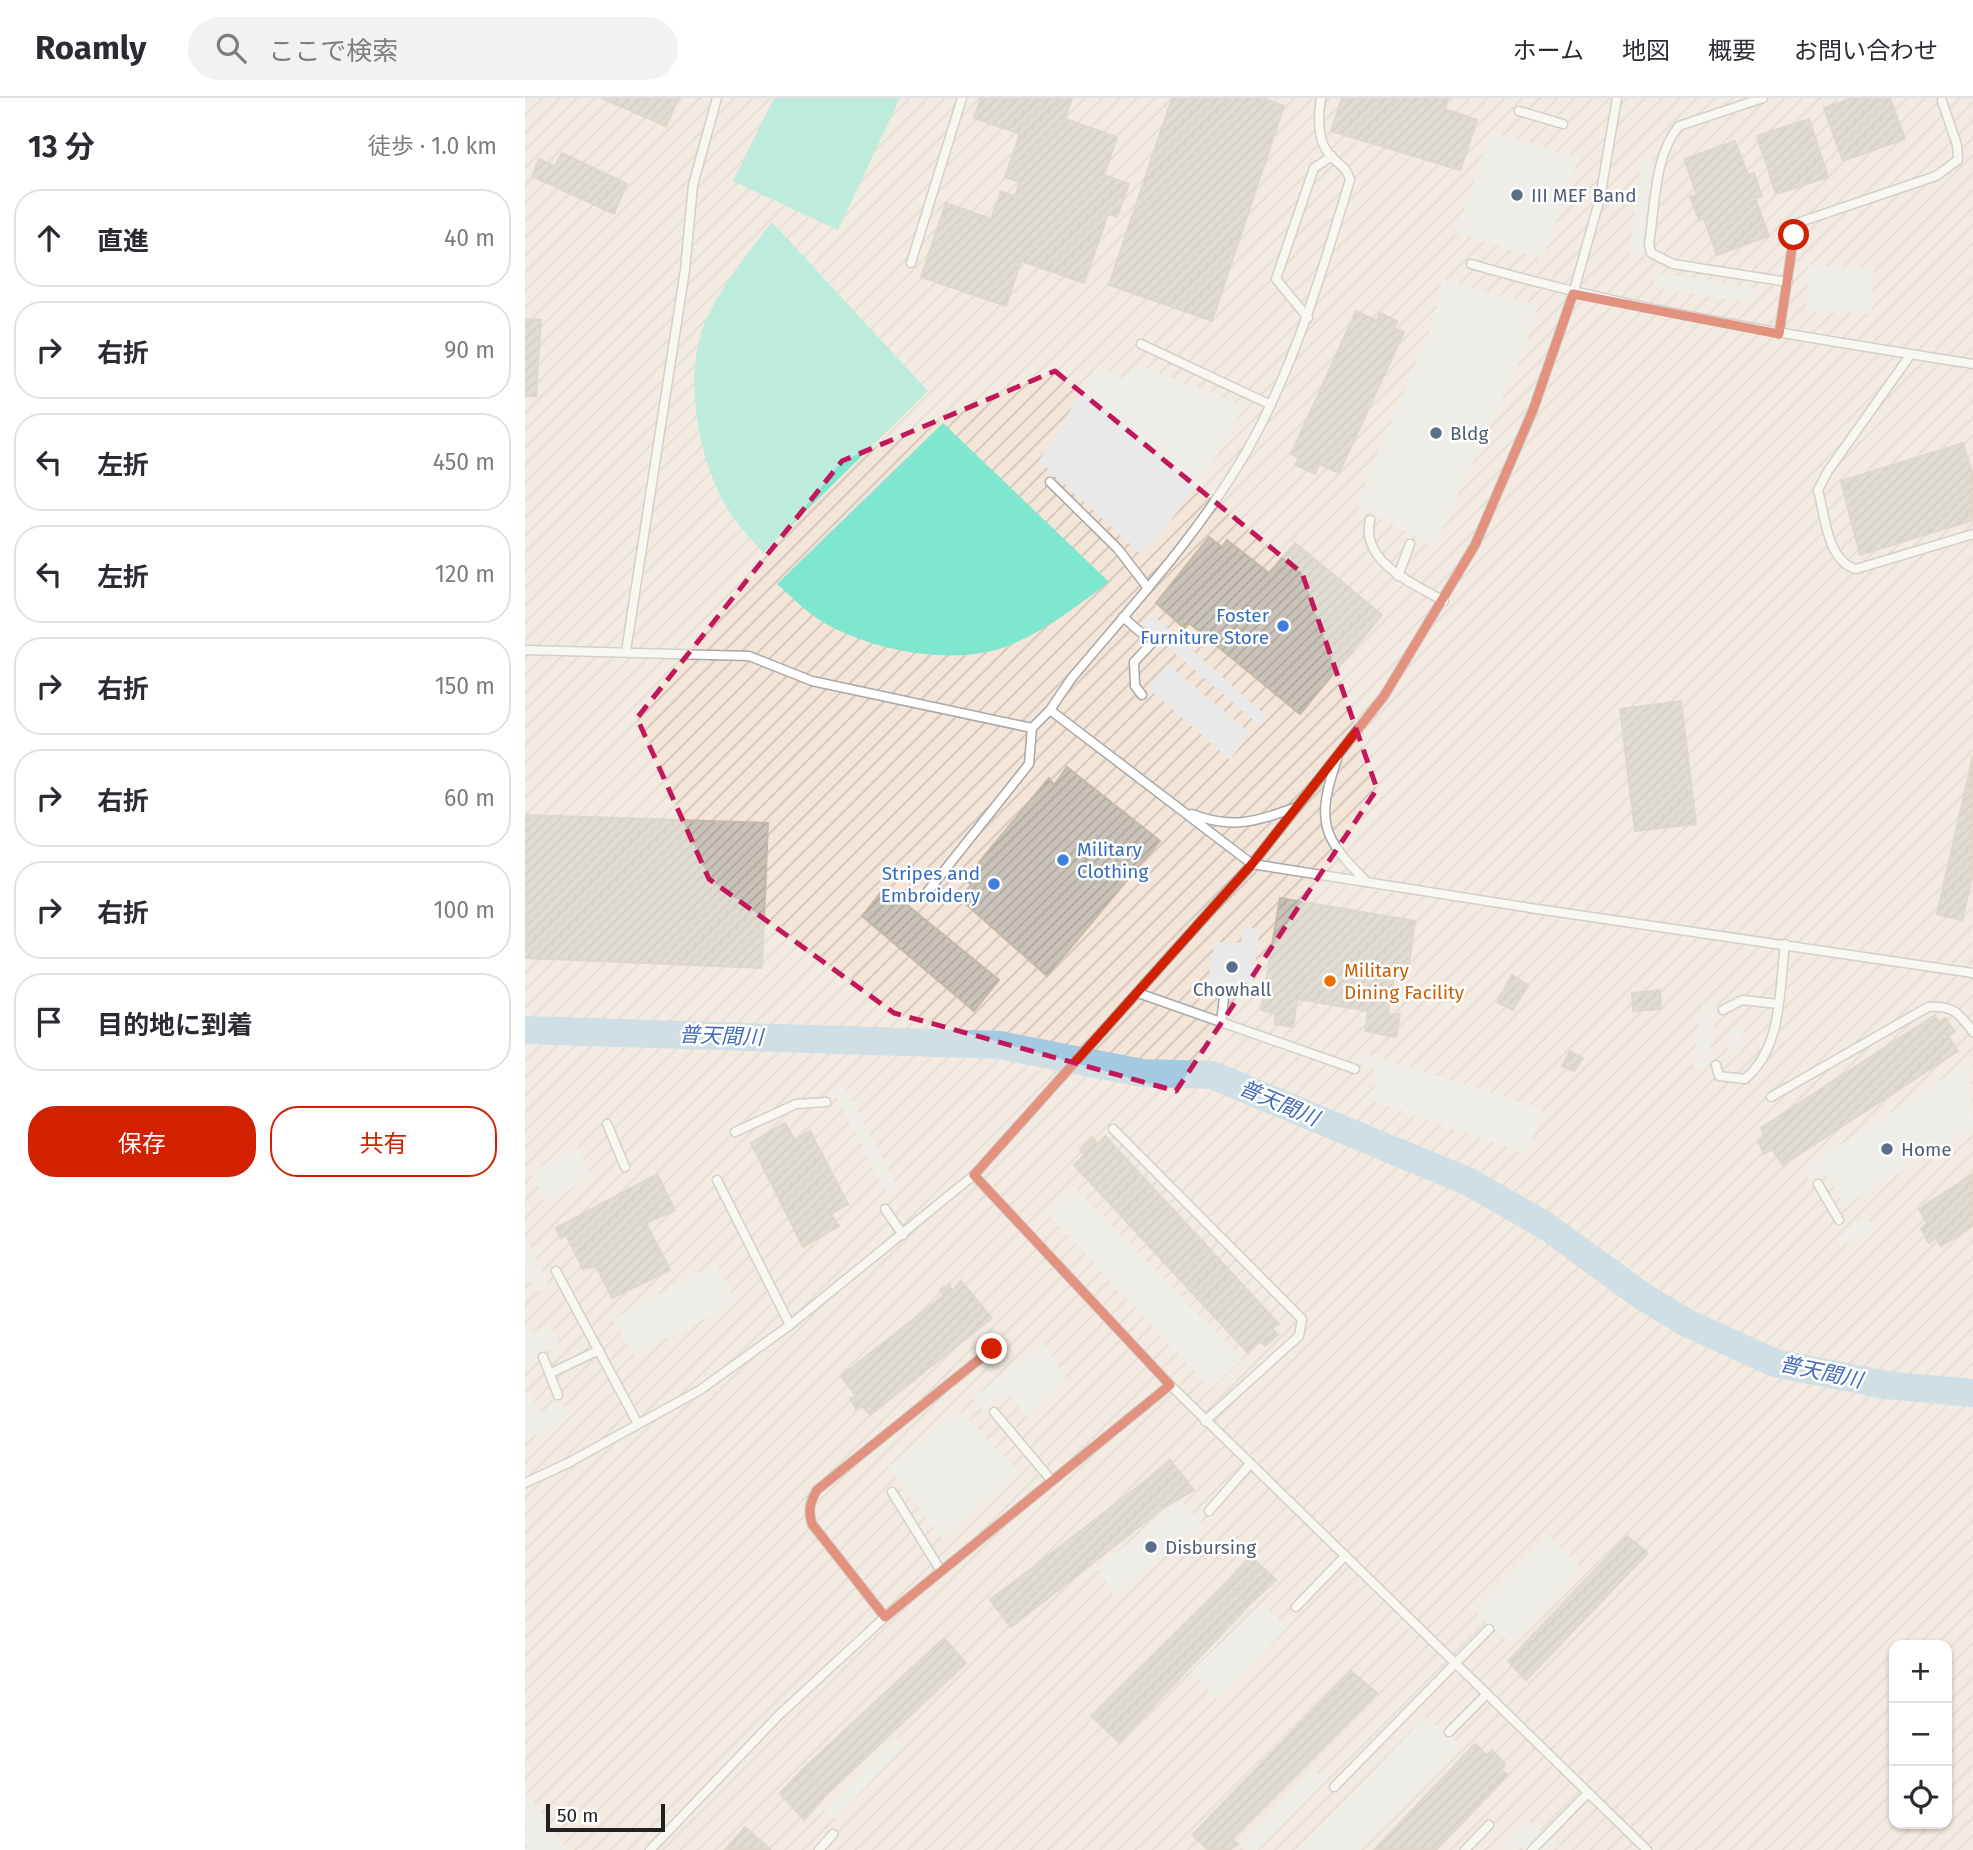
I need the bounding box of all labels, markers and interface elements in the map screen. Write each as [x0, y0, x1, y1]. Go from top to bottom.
search box [188, 17, 678, 80]
text: Roamly [35, 28, 146, 68]
icon: search [212, 29, 250, 67]
text: ここで検索 [268, 36, 398, 67]
text: ホーム [1513, 37, 1584, 65]
text: 地図 [1622, 37, 1670, 65]
text: 概要 [1708, 37, 1756, 65]
text: お問い合わせ [1794, 37, 1938, 65]
text: 13 分 [28, 129, 95, 165]
text: 徒歩 · 1.0 km [368, 132, 497, 160]
place label: III MEF Band [1531, 184, 1637, 207]
marker: III MEF Band [1509, 187, 1525, 203]
icon: ahead [30, 219, 68, 257]
route start [1778, 219, 1809, 250]
text: 40 m [444, 224, 495, 252]
text: 直進 [97, 226, 149, 257]
icon: right [30, 331, 68, 369]
text: 90 m [444, 336, 495, 364]
text: 右折 [97, 338, 149, 369]
place label: Bldg [1450, 422, 1488, 445]
marker: Bldg [1428, 425, 1444, 441]
icon: left [30, 443, 68, 481]
text: 450 m [433, 448, 495, 476]
text: 左折 [97, 450, 149, 481]
icon: left [30, 555, 68, 593]
text: 120 m [435, 560, 495, 588]
text: 左折 [97, 562, 149, 593]
place label: Foster Furniture Store [1140, 604, 1270, 649]
marker: Foster Furniture Store [1275, 618, 1291, 634]
icon: right [30, 667, 68, 705]
text: 150 m [435, 672, 495, 700]
text: 右折 [97, 674, 149, 705]
icon: right [30, 779, 68, 817]
text: 60 m [444, 784, 495, 812]
text: 右折 [97, 786, 149, 817]
place label: Military Clothing [1077, 838, 1149, 883]
marker: Military Clothing [1055, 852, 1071, 868]
place label: Stripes and Embroidery [881, 862, 981, 907]
marker: Stripes and Embroidery [986, 876, 1002, 892]
icon: right [30, 891, 68, 929]
text: 100 m [434, 896, 495, 924]
text: 右折 [97, 898, 149, 929]
marker: Chowhall [1224, 959, 1240, 975]
place label: Military Dining Facility [1344, 959, 1465, 1004]
marker: Military Dining Facility [1322, 973, 1338, 989]
place label: Chowhall [1193, 978, 1272, 1001]
icon: arrive [30, 1003, 68, 1041]
text: 目的地に到着 [97, 1010, 253, 1041]
water label: 普天間川 [679, 1022, 765, 1051]
water label: 普天間川 [1235, 1075, 1325, 1132]
button: 保存 [28, 1106, 256, 1177]
button: 共有 [270, 1106, 497, 1177]
place label: Home [1901, 1138, 1952, 1161]
marker: Home [1879, 1141, 1895, 1157]
route end [976, 1333, 1007, 1364]
water label: 普天間川 [1777, 1351, 1867, 1394]
place label: Disbursing [1165, 1536, 1256, 1559]
marker: Disbursing [1143, 1539, 1159, 1555]
map controls [1889, 1640, 1952, 1829]
button: + [1889, 1640, 1952, 1703]
button: − [1889, 1703, 1952, 1766]
button: locate [1889, 1766, 1952, 1829]
scale bar [546, 1801, 665, 1833]
text: 50 m [557, 1804, 598, 1827]

